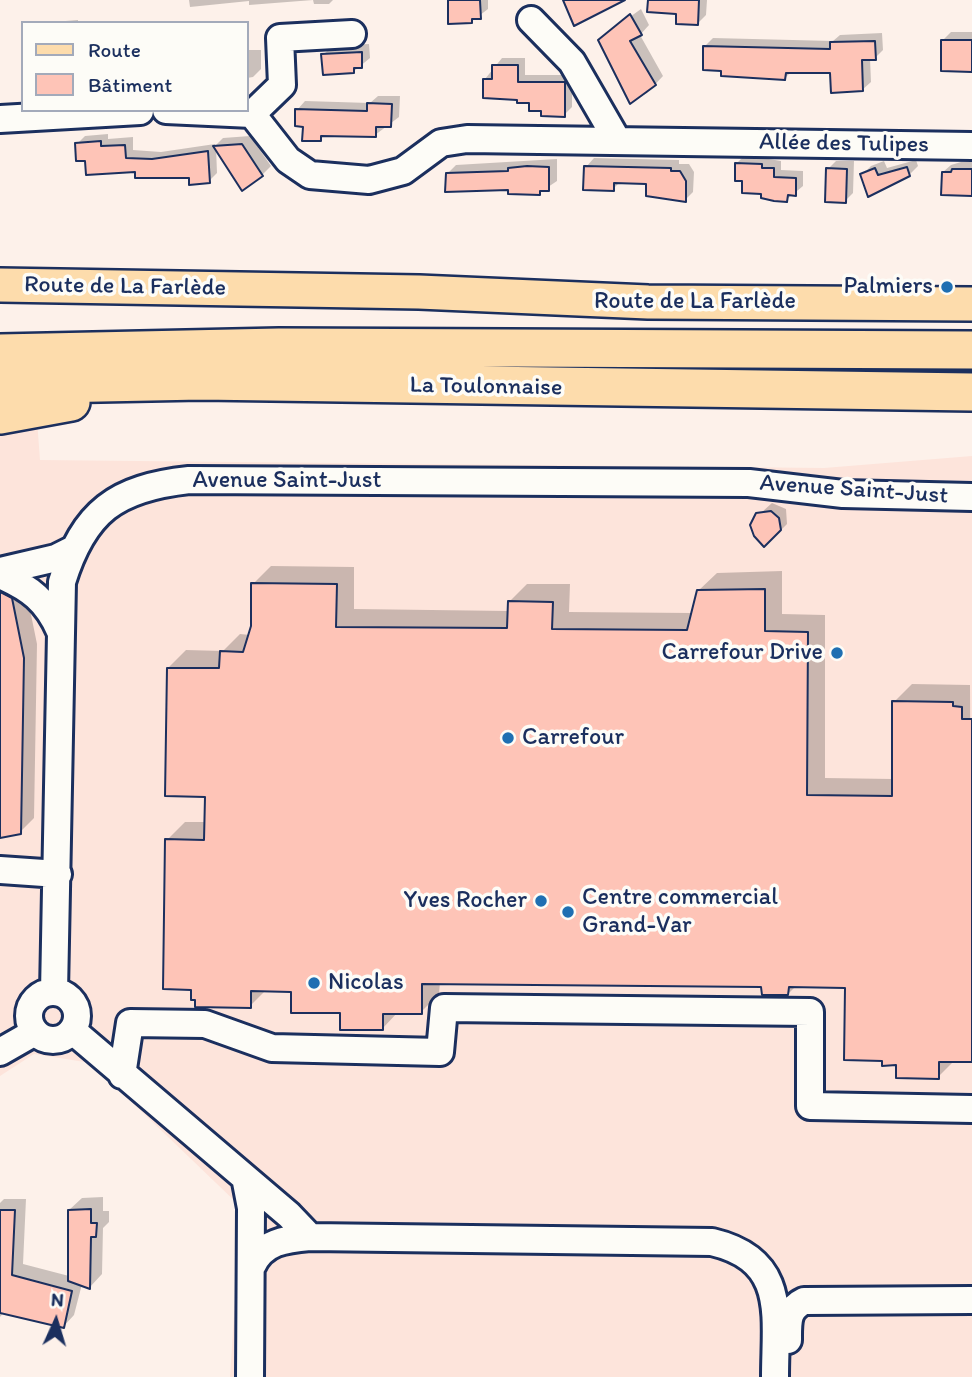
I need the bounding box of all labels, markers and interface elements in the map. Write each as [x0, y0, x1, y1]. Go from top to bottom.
legend [21, 21, 248, 112]
text: Route [88, 37, 141, 62]
text: Bâtiment [88, 72, 172, 97]
street label: Allée des Tulipes [759, 128, 929, 160]
street label: Route de La Farlède [24, 271, 226, 303]
place label: Palmiers [844, 273, 933, 301]
marker: Palmiers [939, 279, 955, 295]
street label: Route de La Farlède [594, 288, 796, 316]
street label: La Toulonnaise [409, 371, 563, 403]
street label: Avenue Saint-Just [193, 467, 381, 495]
street label: Avenue Saint-Just [759, 469, 949, 511]
place label: Carrefour Drive [662, 639, 823, 667]
marker: Carrefour Drive [829, 645, 845, 661]
place label: Carrefour [522, 724, 624, 752]
marker: Carrefour [500, 730, 516, 746]
place label: Centre commercial Grand-Var [582, 884, 778, 940]
place label: Yves Rocher [404, 887, 527, 915]
marker: Yves Rocher [533, 893, 549, 909]
marker: Centre commercial Grand-Var [560, 904, 576, 920]
place label: Nicolas [328, 969, 404, 997]
marker: Nicolas [306, 975, 322, 991]
north arrow [21, 1286, 91, 1356]
text: N [50, 1288, 65, 1311]

